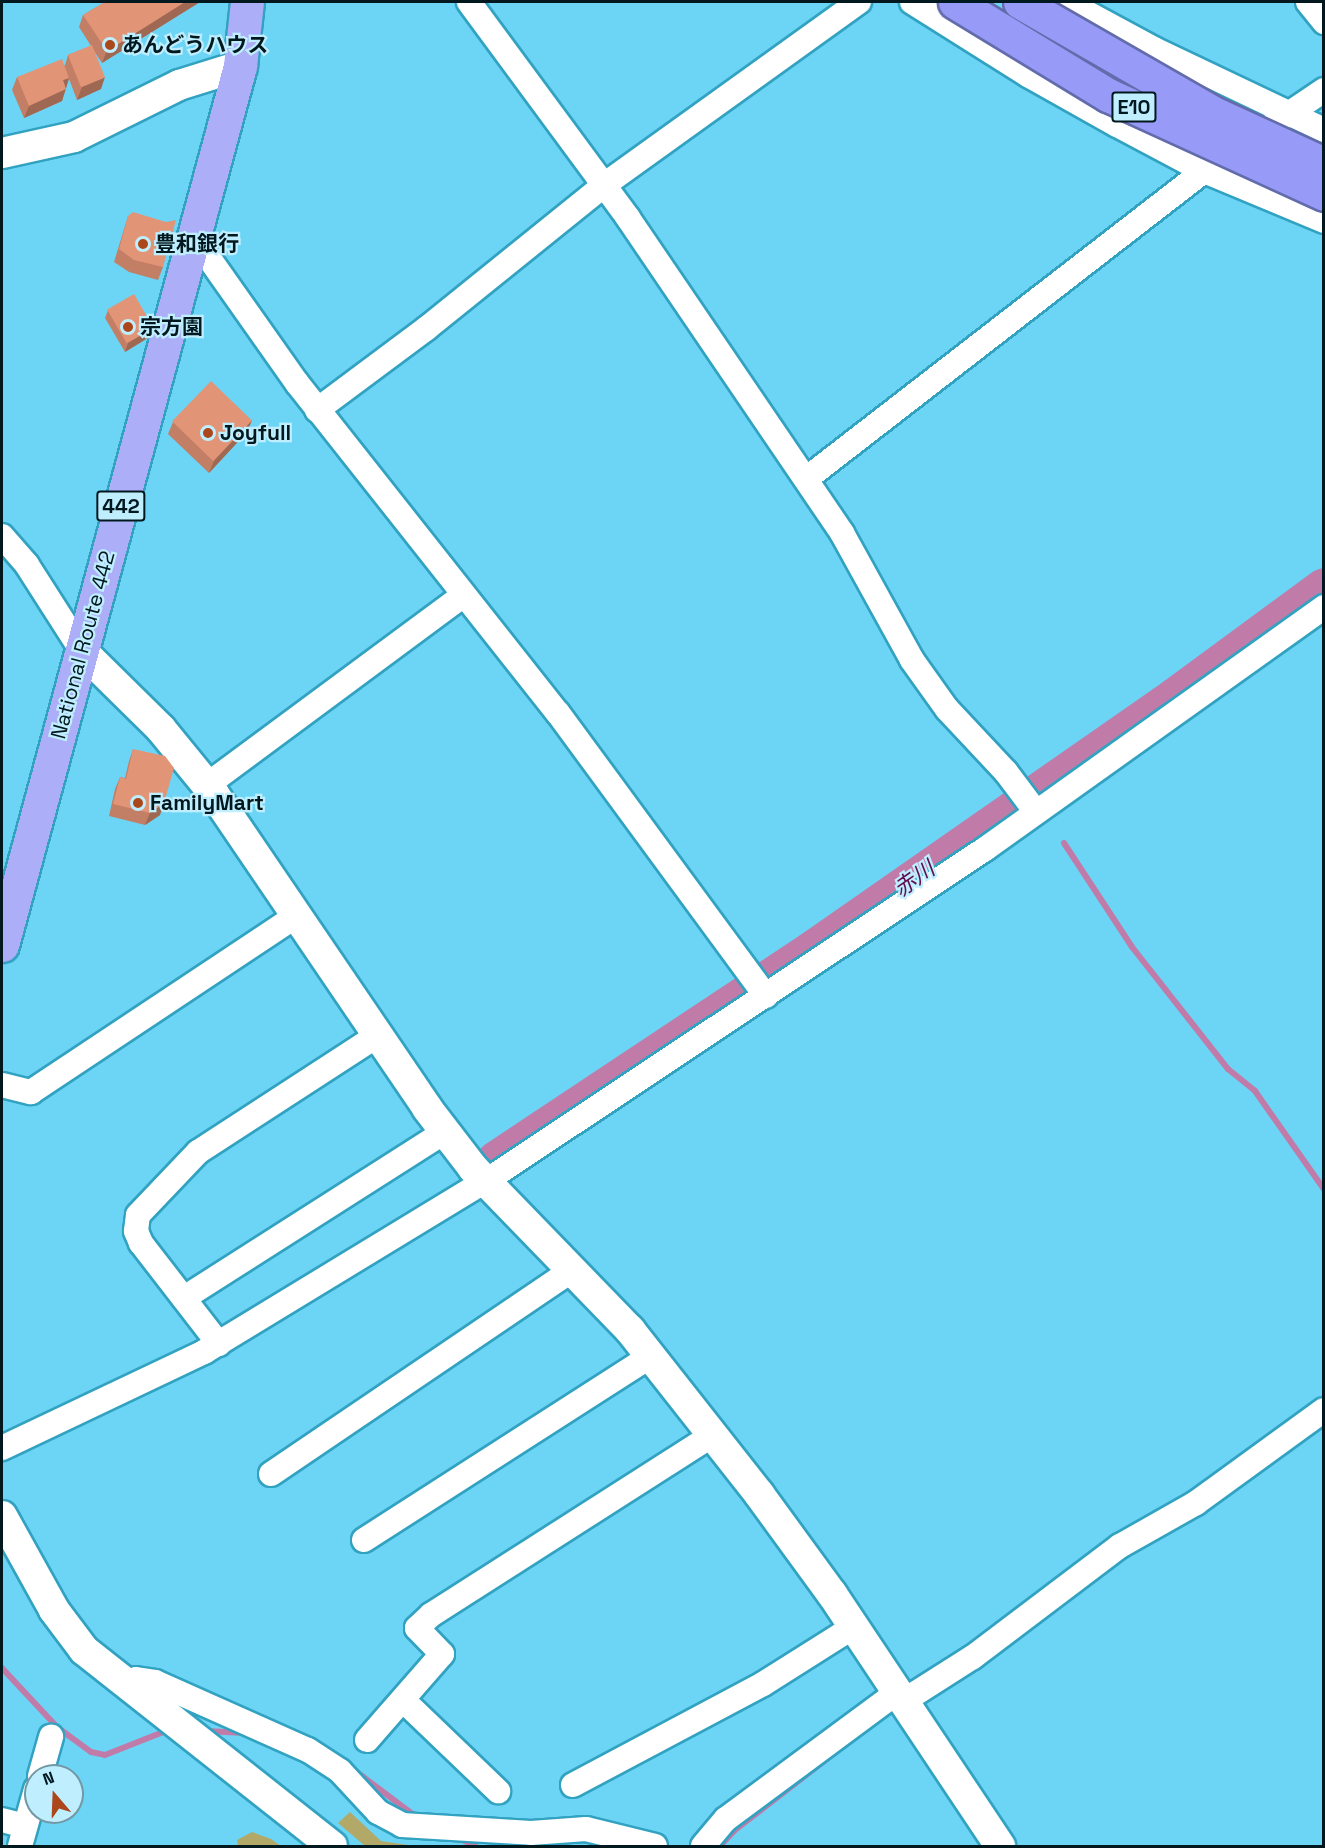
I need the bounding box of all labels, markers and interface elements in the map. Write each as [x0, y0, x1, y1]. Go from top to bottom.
place label: あんどうハウス [122, 32, 269, 58]
marker: あんどうハウス [103, 38, 117, 52]
road number: E10 [1110, 90, 1158, 124]
place label: 豊和銀行 [155, 231, 239, 257]
marker: 豊和銀行 [136, 237, 150, 251]
place label: 宗方園 [140, 314, 203, 340]
marker: 宗方園 [121, 320, 135, 334]
place label: Joyfull [220, 420, 291, 446]
marker: Joyfull [201, 426, 215, 440]
road number: 442 [96, 489, 146, 523]
street label: National Route 442 [46, 548, 120, 742]
place label: FamilyMart [150, 790, 264, 816]
marker: FamilyMart [131, 796, 145, 810]
water label: 赤川 [888, 856, 940, 902]
north arrow [24, 1764, 84, 1824]
text: N [40, 1767, 57, 1790]

